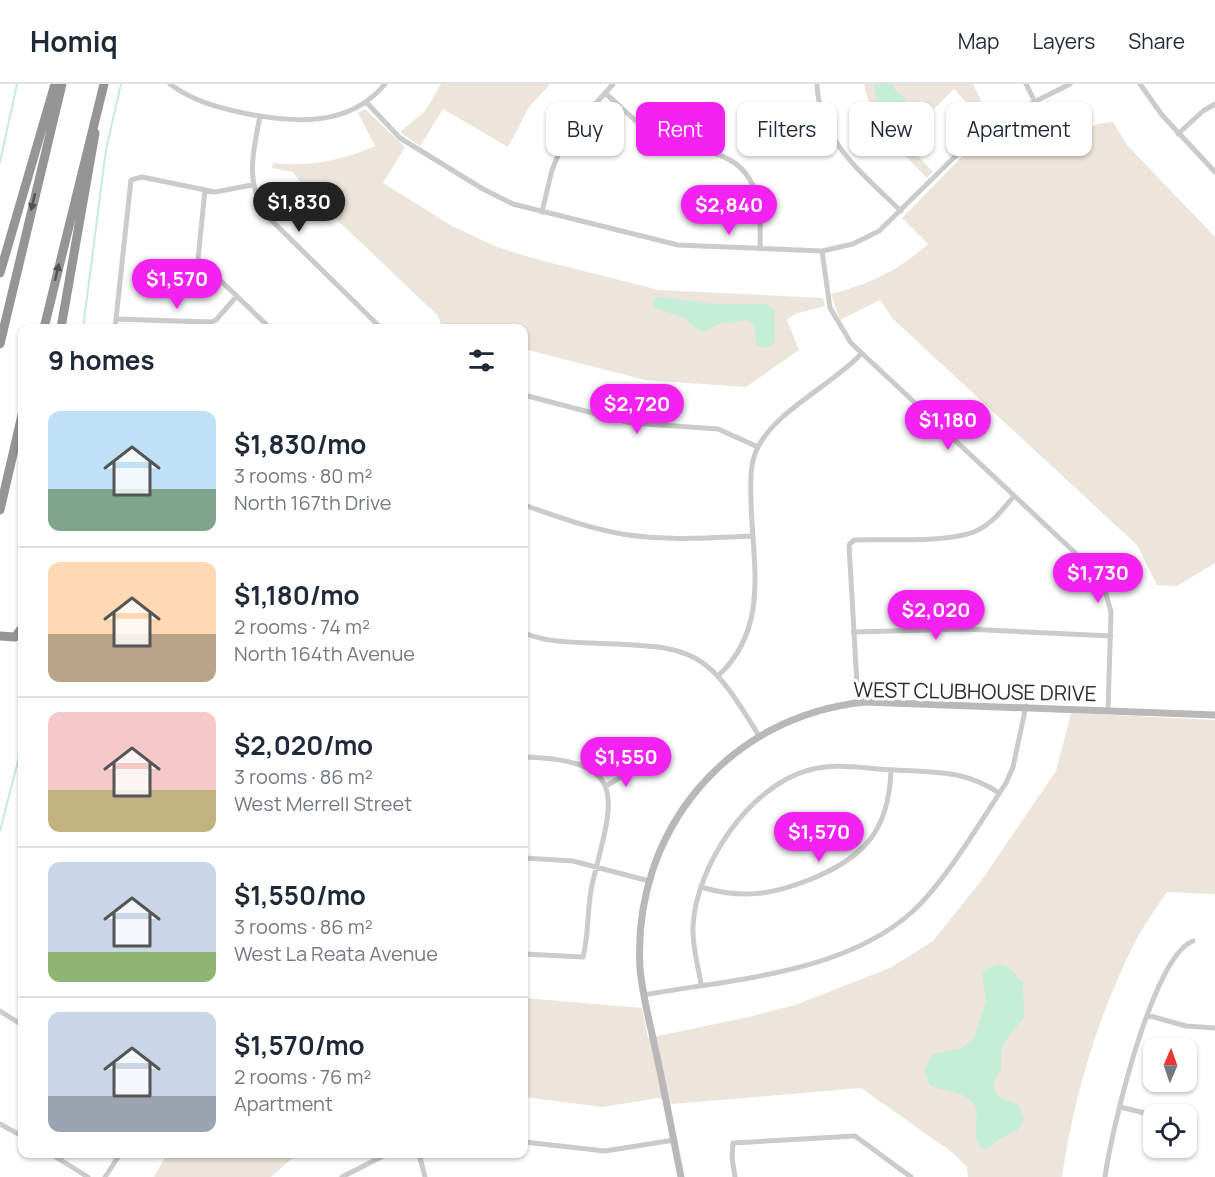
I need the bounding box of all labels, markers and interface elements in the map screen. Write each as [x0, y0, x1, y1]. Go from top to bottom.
text: Homiq [30, 22, 118, 60]
text: Map [958, 27, 999, 55]
text: Layers [1032, 27, 1095, 55]
text: Share [1128, 27, 1185, 55]
chip: Buy [546, 102, 624, 156]
chip: Rent [636, 102, 725, 156]
chip: Filters [737, 102, 837, 156]
chip: New [849, 102, 934, 156]
chip: Apartment [946, 102, 1092, 156]
pin: $1,830 [250, 182, 348, 233]
pin: $2,840 [680, 185, 778, 236]
text: $1,830 [267, 188, 331, 215]
text: $2,840 [695, 191, 763, 218]
one-way arrow [28, 193, 38, 211]
pin: $1,570 [128, 259, 226, 310]
one-way arrow [53, 262, 63, 281]
text: $1,570 [146, 265, 208, 292]
text: 9 homes [48, 342, 155, 378]
icon: filters [465, 344, 498, 377]
pin: $2,720 [588, 384, 686, 435]
text: $2,720 [604, 390, 670, 417]
pin: $1,180 [899, 400, 997, 451]
text: $1,180 [919, 406, 977, 433]
text: $1,830/mo [234, 426, 366, 462]
icon: home [96, 435, 168, 507]
text: 3 rooms · 80 m² [234, 462, 373, 489]
text: North 167th Drive [234, 489, 392, 516]
pin: $1,730 [1049, 553, 1147, 604]
text: $1,730 [1067, 559, 1129, 586]
text: $1,180/mo [234, 577, 360, 613]
icon: home [96, 586, 168, 658]
pin: $2,020 [887, 590, 985, 641]
text: $2,020 [902, 596, 970, 623]
text: 2 rooms · 74 m² [234, 613, 370, 640]
text: North 164th Avenue [234, 640, 415, 667]
street label: WEST CLUBHOUSE DRIVE [853, 675, 1097, 707]
text: $2,020/mo [234, 727, 373, 763]
icon: home [96, 736, 168, 808]
pin: $1,550 [577, 737, 675, 788]
text: $1,550 [594, 743, 658, 770]
text: 3 rooms · 86 m² [234, 763, 373, 790]
text: West Merrell Street [234, 790, 412, 817]
pin: $1,570 [770, 812, 868, 863]
text: $1,570 [788, 818, 850, 845]
text: $1,550/mo [234, 877, 366, 913]
icon: home [96, 886, 168, 958]
text: 3 rooms · 86 m² [234, 913, 373, 940]
text: West La Reata Avenue [234, 940, 438, 967]
text: $1,570/mo [234, 1027, 365, 1063]
icon: home [96, 1036, 168, 1108]
north arrow [1143, 1038, 1197, 1092]
map controls [1143, 1038, 1197, 1158]
text: 2 rooms · 76 m² [234, 1063, 371, 1090]
text: Apartment [234, 1090, 333, 1117]
button: locate [1143, 1104, 1197, 1158]

